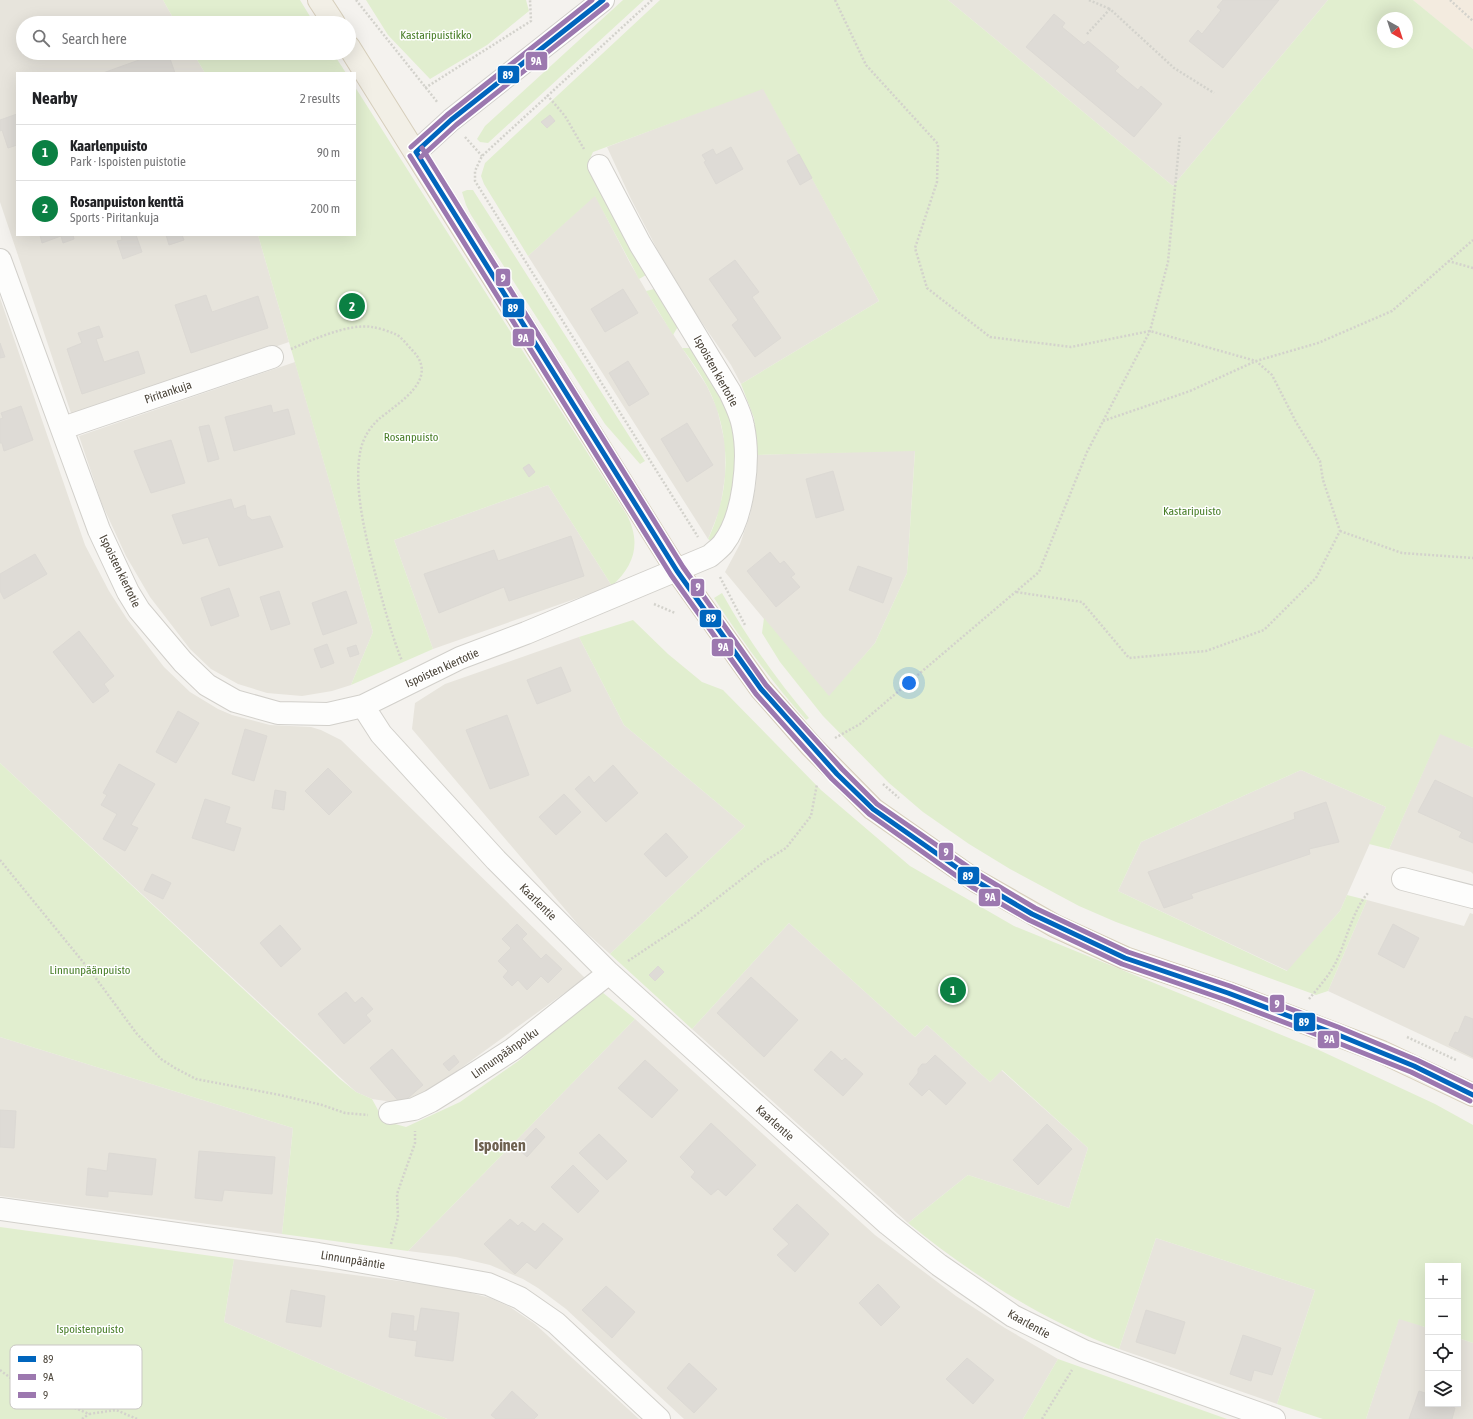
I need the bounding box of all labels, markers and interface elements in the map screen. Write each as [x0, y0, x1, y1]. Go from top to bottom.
north arrow [1377, 12, 1413, 48]
search box [16, 16, 356, 60]
icon: search [30, 27, 52, 49]
park label: Kastaripuistikko [400, 28, 472, 42]
text: Search here [62, 30, 127, 47]
line badge: 9A [525, 51, 548, 71]
text: 9A [531, 55, 542, 67]
line badge: 89 [497, 65, 520, 84]
text: 89 [503, 69, 513, 81]
text: Nearby [32, 88, 78, 108]
text: 2 results [300, 91, 340, 106]
text: Kaarlenpuisto [70, 137, 148, 154]
text: 1 [42, 145, 48, 160]
text: 90 m [317, 145, 340, 160]
text: Park · Ispoisten puistotie [70, 154, 186, 169]
text: Rosanpuiston kenttä [70, 193, 184, 210]
text: 2 [42, 201, 48, 216]
text: 200 m [311, 201, 340, 216]
text: Sports · Piritankuja [70, 210, 159, 225]
line badge: 9 [495, 268, 511, 287]
text: 9 [500, 272, 506, 284]
pin: 2 [339, 291, 365, 321]
line badge: 89 [502, 298, 525, 318]
text: 89 [508, 302, 518, 314]
line badge: 9A [512, 328, 535, 347]
text: 9A [518, 332, 529, 344]
street label: Ispoisten kiertotie [691, 333, 741, 409]
street label: Piritankuja [143, 377, 193, 407]
park label: Rosanpuisto [384, 430, 439, 444]
park label: Kastaripuisto [1163, 504, 1221, 518]
street label: Ispoisten kiertotie [96, 532, 144, 610]
line badge: 9 [690, 578, 705, 597]
text: 9 [695, 581, 701, 593]
line badge: 89 [699, 609, 722, 628]
text: 89 [706, 612, 716, 624]
line badge: 9A [711, 638, 734, 657]
text: 9A [718, 641, 729, 653]
street label: Ispoisten kiertotie [403, 646, 481, 690]
your location [899, 673, 919, 693]
line badge: 9 [938, 842, 954, 861]
text: 9 [943, 846, 949, 858]
line badge: 89 [957, 866, 980, 885]
text: 89 [963, 870, 973, 882]
street label: Kaarlentie [517, 881, 559, 923]
line badge: 9A [978, 888, 1001, 907]
text: 9A [985, 891, 996, 903]
park label: Linnunpäänpuisto [50, 963, 131, 977]
pin: 1 [940, 975, 966, 1005]
line badge: 9 [1269, 994, 1285, 1013]
text: 9 [1274, 998, 1280, 1010]
line badge: 89 [1293, 1012, 1316, 1032]
text: 89 [1299, 1016, 1309, 1028]
street label: Linnunpäänpolku [469, 1025, 541, 1081]
line badge: 9A [1317, 1030, 1340, 1049]
text: 9A [1324, 1033, 1335, 1045]
street label: Kaarlentie [753, 1102, 797, 1144]
district label: Ispoinen [474, 1136, 526, 1154]
street label: Linnunpääntie [320, 1248, 386, 1272]
map controls [1425, 1263, 1461, 1407]
button: + [1425, 1263, 1461, 1299]
button: − [1425, 1299, 1461, 1335]
street label: Kaarlentie [1005, 1307, 1053, 1341]
park label: Ispoistenpuisto [56, 1322, 124, 1336]
button: locate [1425, 1335, 1461, 1371]
legend [10, 1345, 142, 1409]
text: 89 [43, 1353, 53, 1365]
text: 9A [43, 1371, 54, 1383]
button: layers [1425, 1371, 1461, 1407]
text: 9 [43, 1389, 48, 1401]

